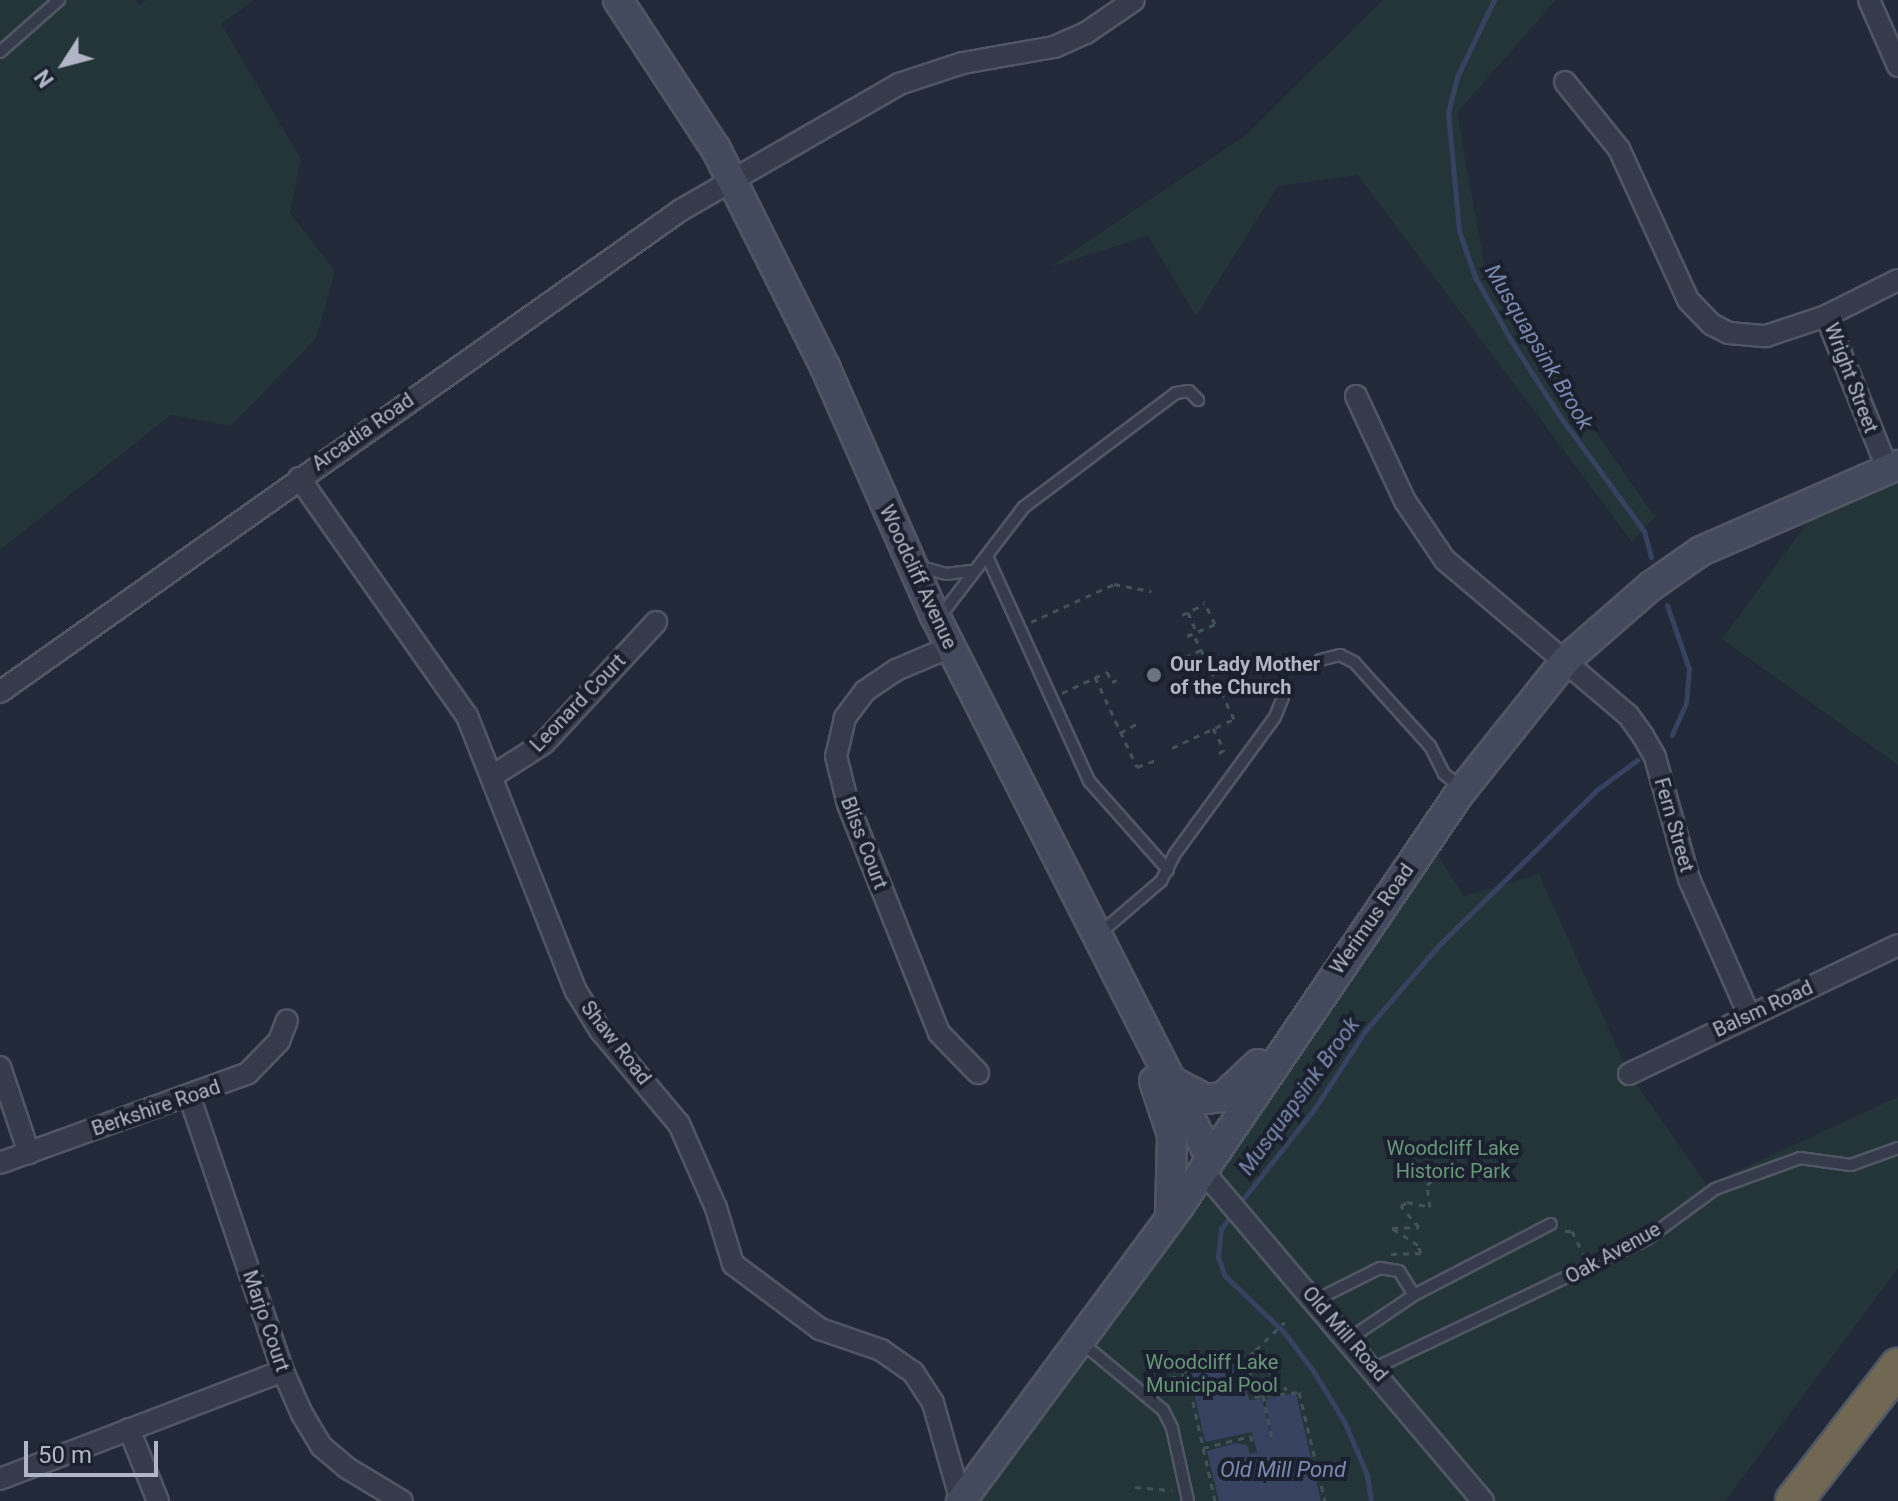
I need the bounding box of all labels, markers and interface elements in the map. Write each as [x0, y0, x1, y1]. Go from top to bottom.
north arrow [24, 24, 104, 104]
text: N [30, 65, 59, 92]
water label: Musquapsink Brook [1479, 259, 1599, 435]
street label: Wright Street [1819, 320, 1883, 436]
street label: Arcadia Road [307, 388, 419, 476]
street label: Woodcliff Avenue [874, 501, 962, 653]
street label: Leonard Court [525, 649, 631, 757]
place label: Our Lady Mother of the Church [1170, 652, 1320, 699]
marker: Our Lady Mother of the Church [1145, 666, 1163, 684]
street label: Fern Street [1649, 775, 1699, 875]
street label: Bliss Court [835, 793, 893, 893]
street label: Werimus Road [1325, 859, 1419, 979]
street label: Balsm Road [1709, 976, 1817, 1042]
street label: Shaw Road [576, 996, 656, 1090]
water label: Musquapsink Brook [1233, 1012, 1365, 1180]
street label: Berkshire Road [89, 1075, 223, 1141]
park label: Woodcliff Lake Historic Park [1387, 1136, 1519, 1183]
street label: Oak Avenue [1561, 1217, 1665, 1289]
street label: Marjo Court [237, 1267, 295, 1375]
street label: Old Mill Road [1297, 1282, 1393, 1386]
park label: Woodcliff Lake Municipal Pool [1146, 1351, 1278, 1398]
scale bar [28, 1425, 162, 1475]
text: 50 m [38, 1441, 92, 1469]
water label: Old Mill Pond [1220, 1457, 1346, 1483]

